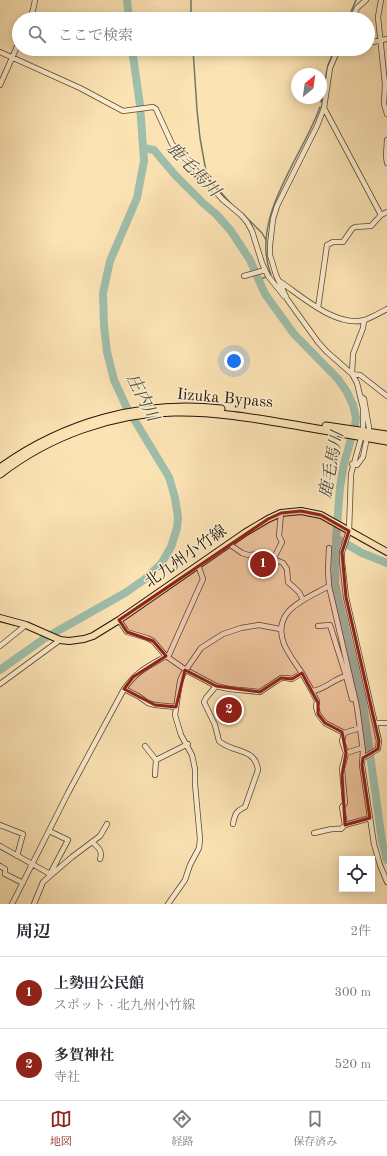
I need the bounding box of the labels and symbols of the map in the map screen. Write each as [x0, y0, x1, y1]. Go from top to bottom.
north arrow [291, 68, 327, 104]
water label: 鹿毛馬川 [163, 138, 226, 202]
your location [224, 351, 244, 371]
water label: 庄内川 [123, 371, 164, 426]
street label: Iizuka Bypass [176, 387, 274, 411]
water label: 鹿毛馬川 [315, 428, 347, 500]
street label: 北九州小竹線 [141, 521, 230, 591]
pin: 1 [250, 549, 276, 579]
pin: 2 [216, 695, 242, 725]

